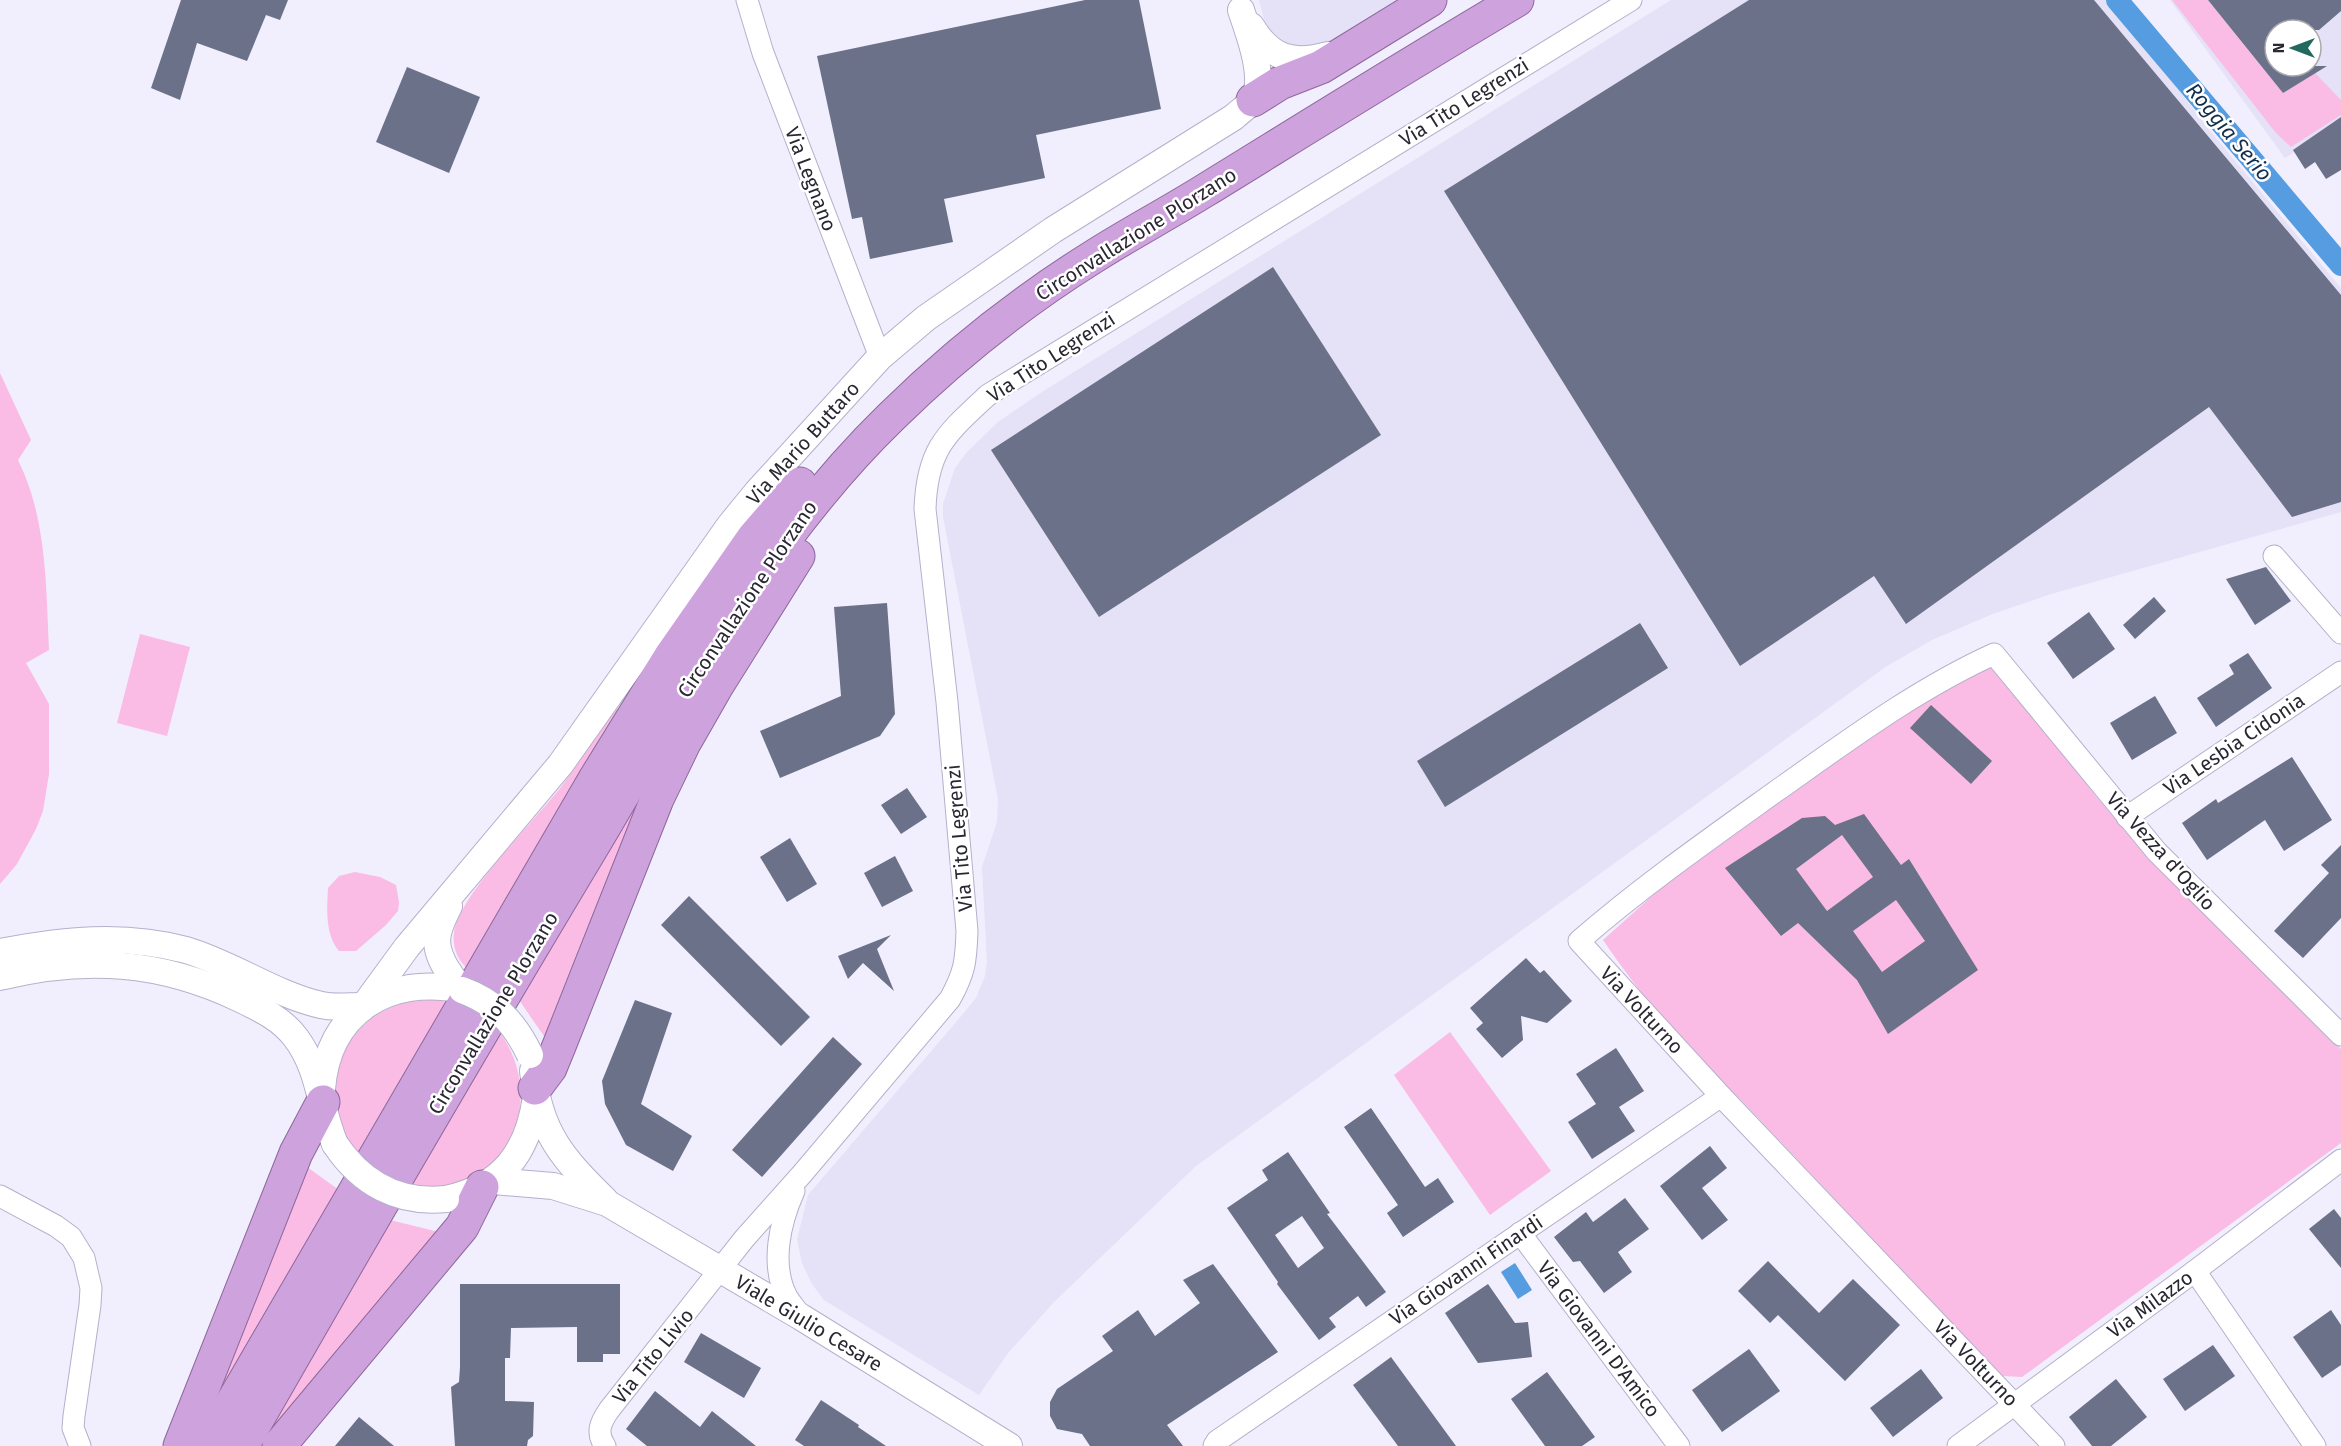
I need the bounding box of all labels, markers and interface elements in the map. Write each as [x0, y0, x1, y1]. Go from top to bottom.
north arrow [2263, 18, 2323, 78]
text: N [2269, 43, 2288, 53]
street label: Via Tito Legrenzi [1395, 53, 1533, 151]
water label: Roggia Serio [2180, 78, 2278, 186]
street label: Via Legnano [780, 123, 842, 235]
street label: Circonvallazione Plorzano [1031, 162, 1241, 306]
street label: Via Tito Legrenzi [983, 307, 1119, 407]
street label: Via Mario Buttaro [741, 376, 865, 510]
street label: Circonvallazione Plorzano [672, 496, 822, 702]
street label: Via Lesbia Cidonia [2159, 688, 2309, 800]
street label: Via Tito Legrenzi [941, 763, 977, 913]
street label: Via Vezza d'Oglio [2101, 787, 2221, 915]
street label: Circonvallazione Plorzano [423, 907, 563, 1119]
street label: Via Volturno [1595, 961, 1689, 1059]
street label: Via Giovanni Finardi [1385, 1210, 1547, 1330]
street label: Via Giovanni D'Amico [1532, 1256, 1666, 1422]
street label: Via Milazzo [2103, 1265, 2197, 1343]
street label: Viale Giulio Cesare [731, 1270, 887, 1376]
street label: Via Tito Livio [607, 1304, 699, 1408]
street label: Via Volturno [1929, 1315, 2023, 1411]

